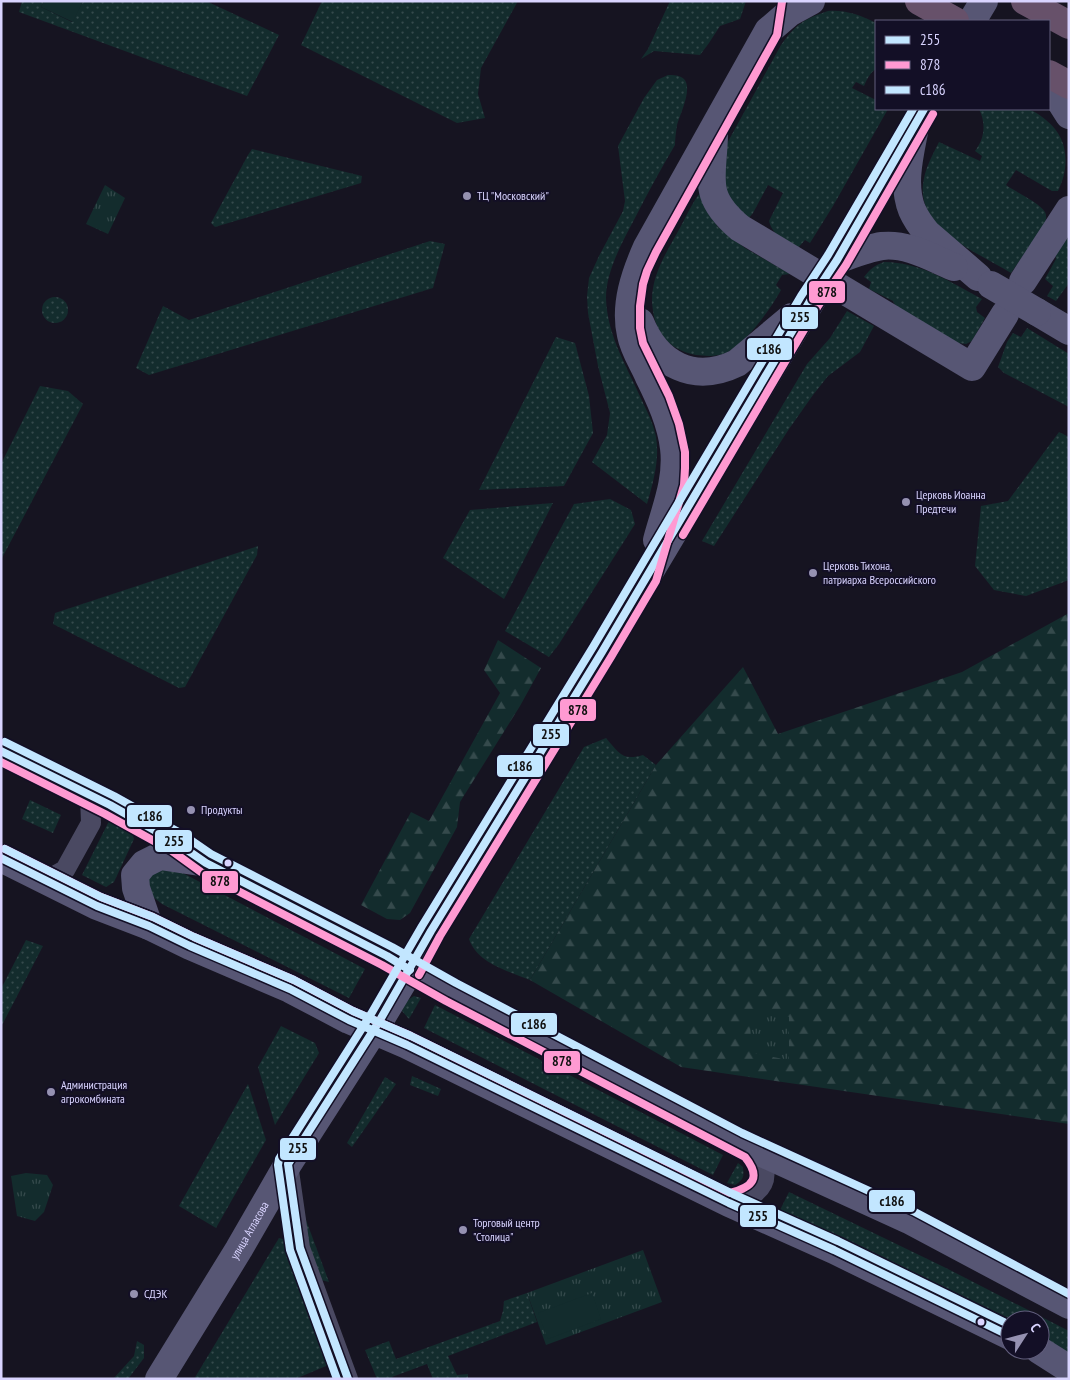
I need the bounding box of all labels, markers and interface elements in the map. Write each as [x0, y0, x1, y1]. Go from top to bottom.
legend [875, 20, 1050, 110]
text: 255 [920, 30, 940, 49]
text: 878 [920, 55, 940, 74]
text: с186 [920, 80, 946, 99]
place label: ТЦ "Московский" [477, 188, 549, 203]
marker: ТЦ "Московский" [461, 190, 473, 202]
line badge: 878 [808, 280, 846, 304]
text: 878 [817, 283, 837, 301]
line badge: 255 [781, 306, 819, 330]
text: 255 [790, 308, 810, 326]
line badge: с186 [746, 337, 793, 361]
text: с186 [757, 340, 782, 358]
place label: Церковь Иоанна Предтечи [916, 487, 986, 516]
marker: Церковь Иоанна Предтечи [900, 496, 912, 508]
place label: Церковь Тихона, патриарха Всероссийского [823, 558, 936, 587]
marker: Церковь Тихона, патриарха Всероссийского [807, 567, 819, 579]
line badge: 878 [559, 698, 597, 722]
text: 878 [568, 701, 588, 719]
line badge: 255 [532, 723, 570, 747]
text: 255 [541, 725, 561, 743]
line badge: с186 [496, 754, 544, 778]
text: с186 [508, 757, 533, 775]
place label: Продукты [201, 802, 242, 817]
line badge: с186 [126, 804, 173, 828]
marker: Продукты [185, 804, 197, 816]
text: с186 [138, 807, 163, 825]
line badge: 255 [154, 829, 193, 853]
text: 255 [164, 832, 184, 850]
unlabelled marker [223, 858, 233, 868]
line badge: 878 [201, 870, 239, 894]
text: 878 [210, 872, 230, 890]
line badge: с186 [510, 1012, 558, 1036]
text: с186 [522, 1015, 547, 1033]
line badge: 878 [543, 1050, 581, 1074]
text: 878 [552, 1052, 572, 1070]
place label: Администрация агрокомбината [61, 1077, 127, 1106]
marker: Администрация агрокомбината [45, 1086, 57, 1098]
line badge: 255 [279, 1137, 317, 1161]
text: 255 [288, 1139, 308, 1157]
line badge: с186 [868, 1189, 916, 1213]
text: с186 [880, 1192, 905, 1210]
street label: улица Атласова [226, 1198, 272, 1262]
line badge: 255 [739, 1204, 777, 1228]
text: 255 [748, 1207, 768, 1225]
place label: Торговый центр "Столица" [473, 1215, 540, 1244]
marker: Торговый центр "Столица" [457, 1224, 469, 1236]
place label: СДЭК [144, 1286, 167, 1301]
marker: СДЭК [128, 1288, 140, 1300]
north arrow [1000, 1310, 1050, 1360]
unlabelled marker [976, 1317, 986, 1327]
text: С [1026, 1319, 1045, 1336]

